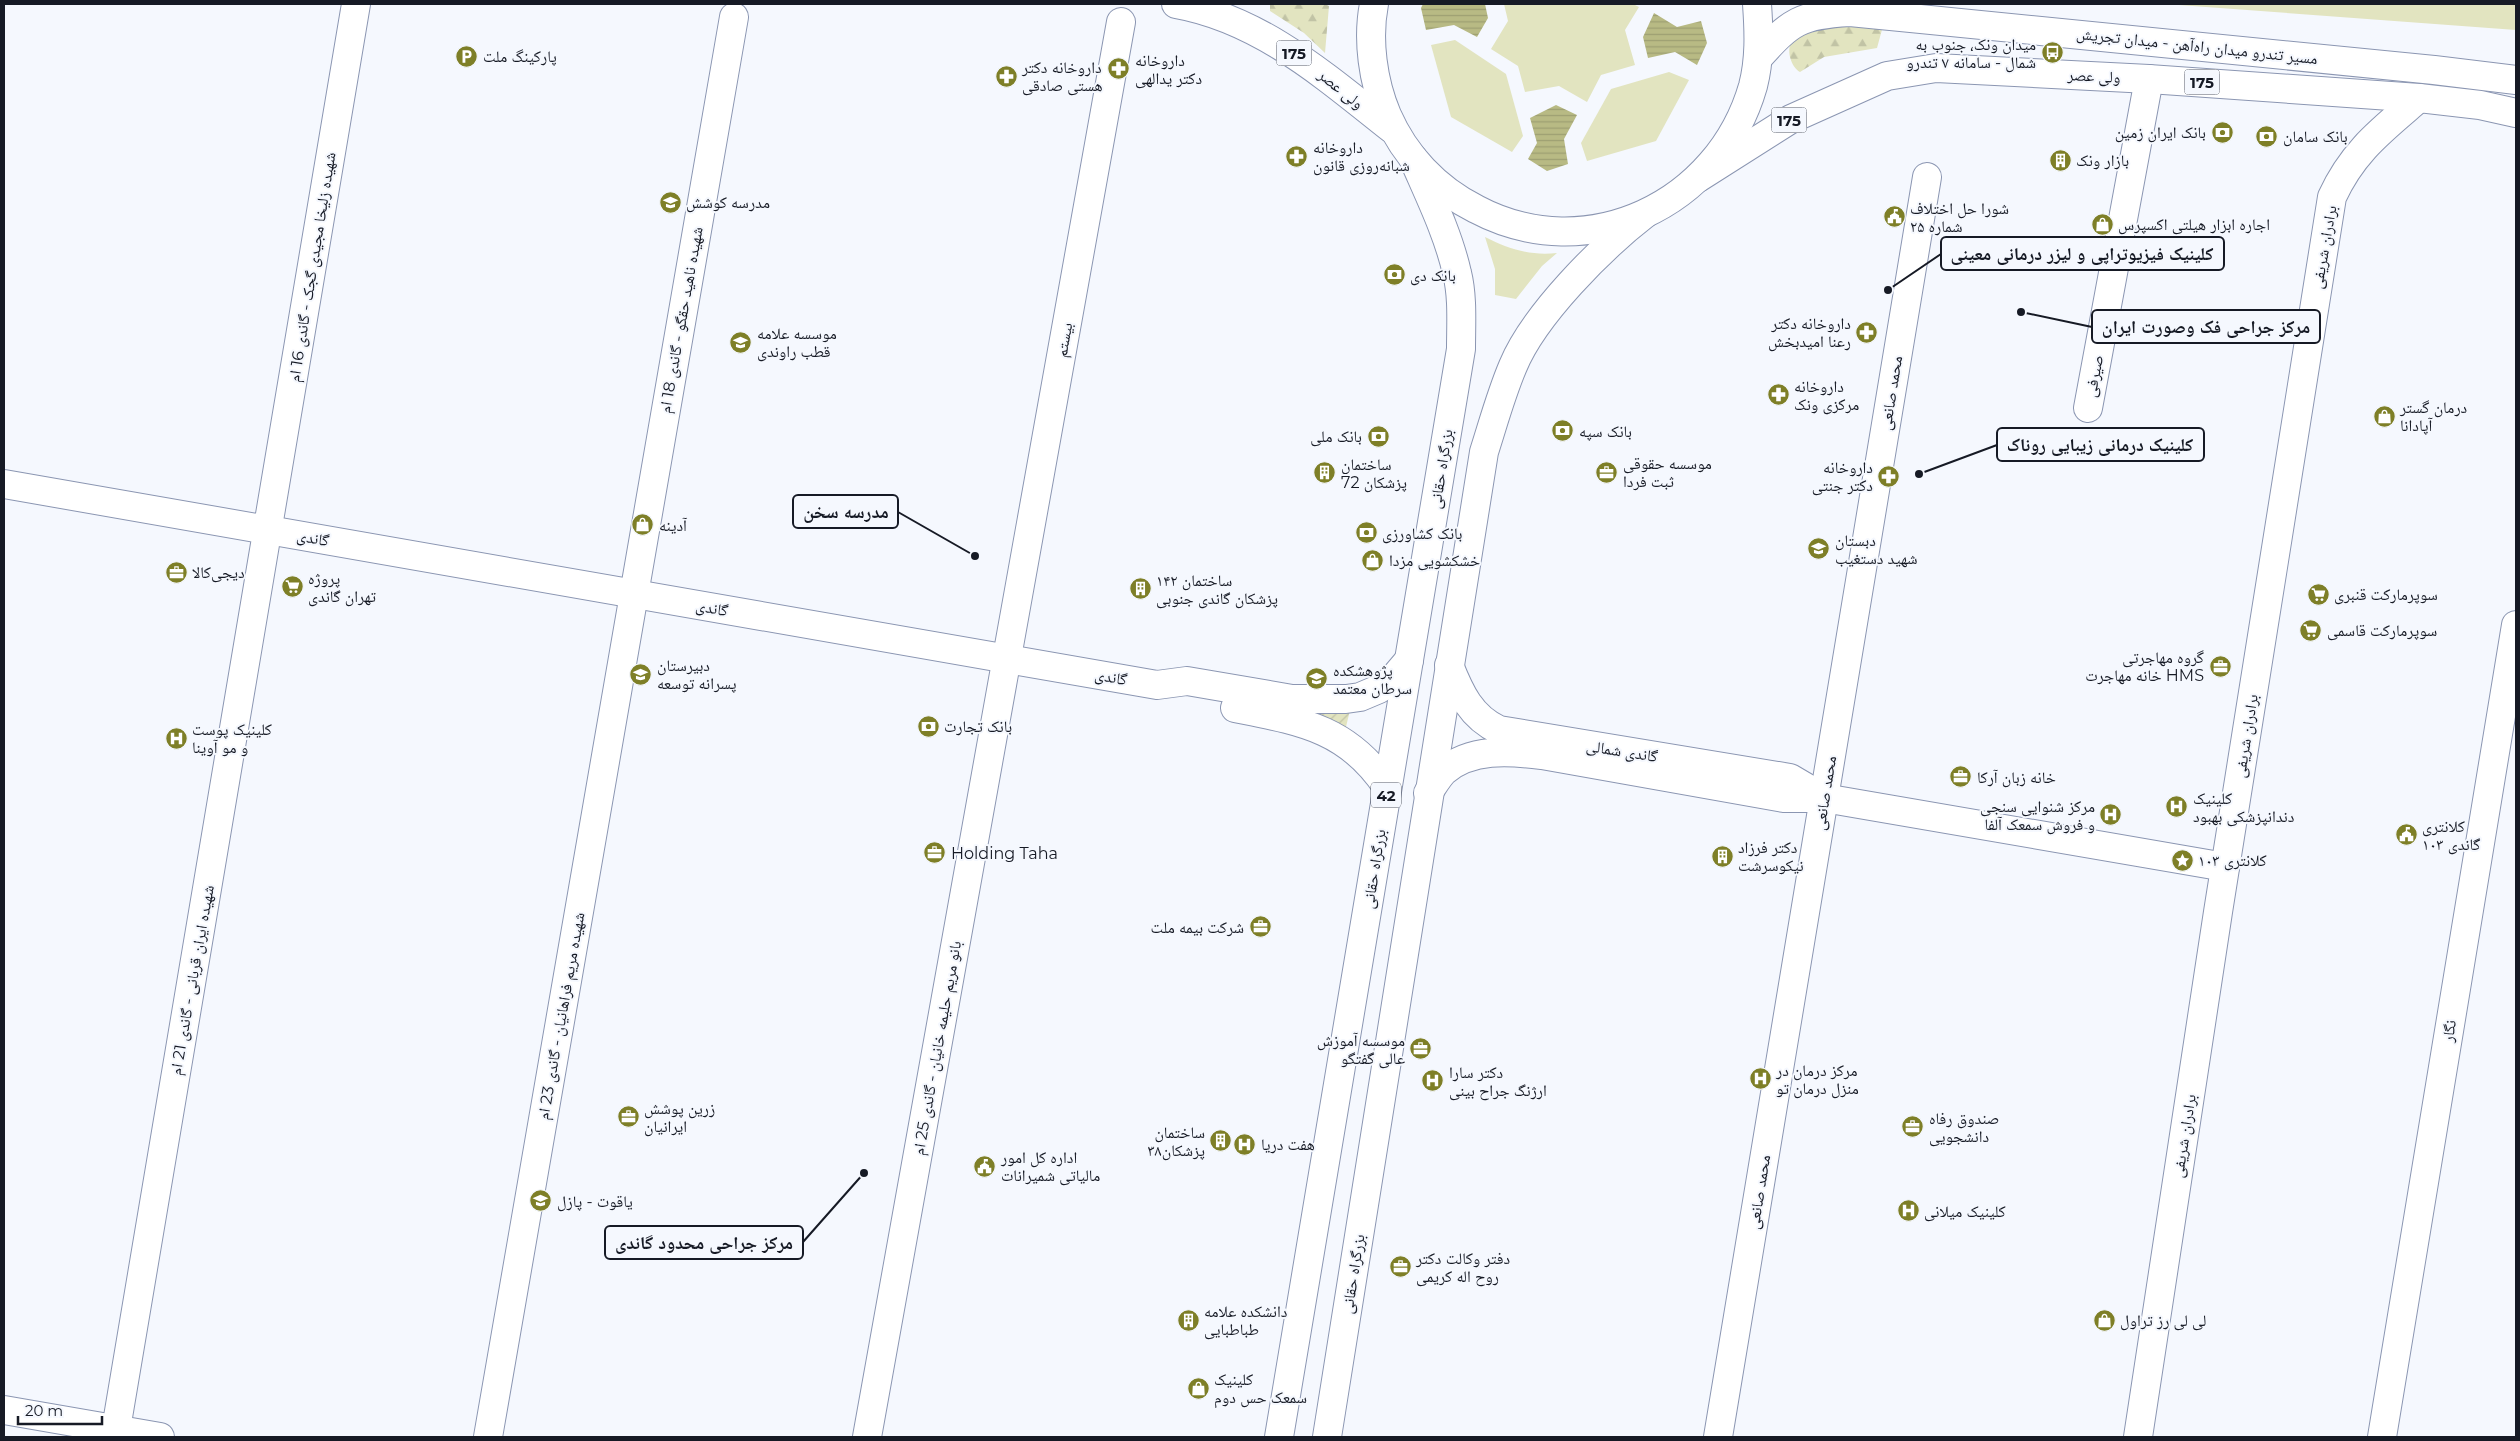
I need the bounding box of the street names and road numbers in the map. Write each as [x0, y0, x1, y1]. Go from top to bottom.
street label: مسیر تندرو میدان راه‌آهن - میدان تجریش [2075, 24, 2319, 69]
road number: 175 [1276, 40, 1312, 66]
street label: ولی عصر [1313, 64, 1368, 114]
street label: ولی عصر [2066, 65, 2121, 88]
road number: 175 [2184, 70, 2220, 94]
road number: 175 [1772, 108, 1806, 132]
street label: شهیده زلیخا مجیدی گجک - گاندی 16 ام [284, 151, 341, 384]
street label: برادران شریفی [2307, 204, 2342, 290]
street label: شهیده ناهید حقگو - گاندی 18 ام [655, 225, 708, 415]
street label: بیستم [1052, 321, 1077, 359]
street label: صیرفی [2081, 353, 2108, 399]
street label: محمد صانعی [1876, 354, 1907, 432]
street label: بزرگراه حقانی [1425, 428, 1458, 510]
street label: گاندی [295, 526, 331, 551]
street label: گاندی [694, 596, 730, 621]
street label: گاندی [1093, 665, 1129, 690]
street label: برادران شریفی [2230, 693, 2263, 779]
street label: گاندی شمالی [1585, 736, 1660, 767]
street label: محمد صانعی [1810, 754, 1841, 832]
road number: 42 [1371, 782, 1401, 808]
street label: بزرگراه حقانی [1358, 828, 1391, 910]
street label: شهیده ایران قربانی - گاندی 21 ام [166, 883, 219, 1077]
street label: شهیده مریم فراهانیان - گاندی 23 ام [533, 911, 590, 1121]
street label: بانو مریم حلیمه خانیان - گاندی 25 ام [909, 939, 966, 1157]
street label: نگار [2438, 1019, 2460, 1044]
street label: برادران شریفی [2168, 1093, 2201, 1179]
street label: محمد صانعی [1744, 1153, 1775, 1231]
street label: بزرگراه حقانی [1337, 1233, 1370, 1315]

